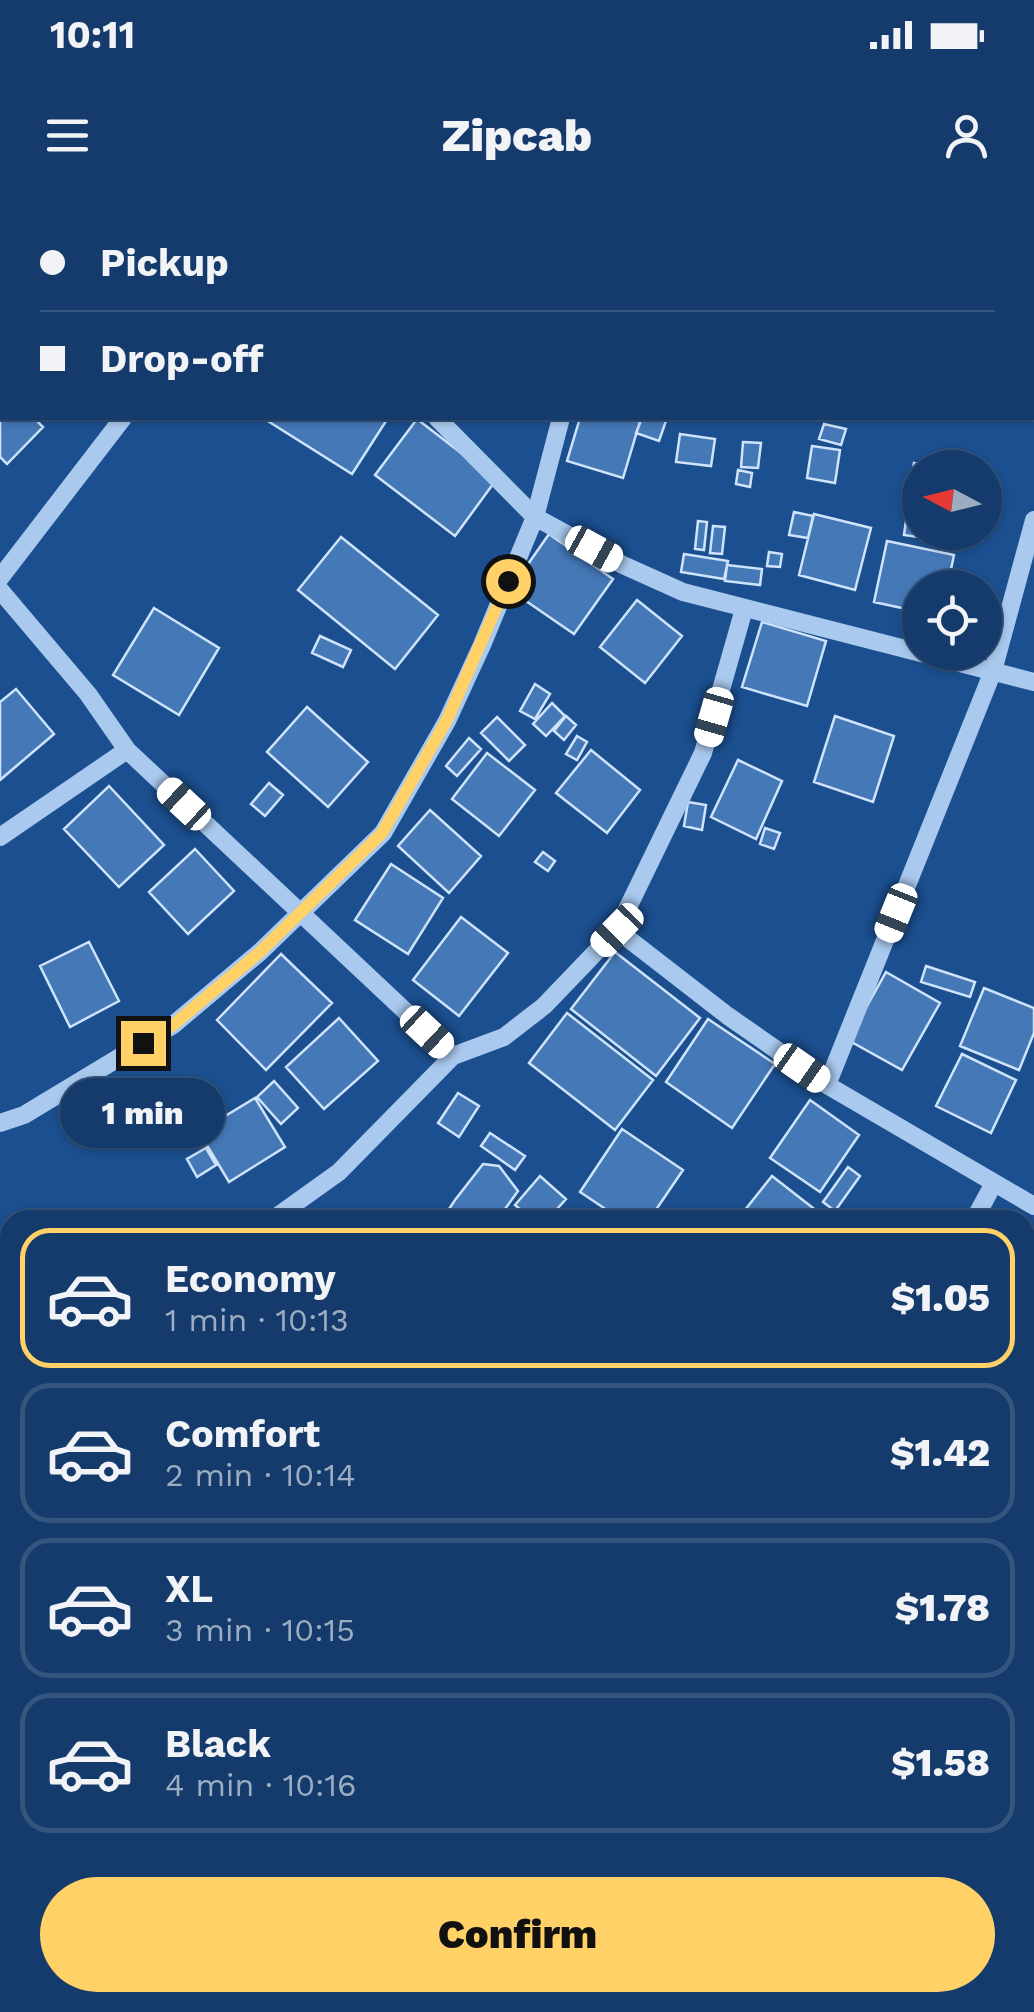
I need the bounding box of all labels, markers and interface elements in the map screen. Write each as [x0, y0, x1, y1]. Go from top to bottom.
text: 10:11 [50, 13, 135, 57]
icon: menu [40, 108, 95, 163]
icon: person [939, 108, 994, 163]
text: Zipcab [442, 109, 592, 162]
text: Pickup [100, 241, 229, 285]
text: Drop-off [100, 337, 264, 381]
north arrow [902, 450, 1002, 550]
map controls [902, 450, 1002, 670]
car [560, 521, 628, 577]
route start [486, 559, 531, 604]
button: locate [902, 570, 1002, 670]
car [691, 684, 737, 750]
car [152, 773, 216, 835]
car [871, 880, 921, 946]
car [585, 898, 649, 962]
car [395, 1001, 459, 1063]
route end [121, 1021, 166, 1066]
car [769, 1039, 835, 1097]
callout: 1 min [61, 1078, 226, 1148]
text: 1 min [101, 1094, 184, 1132]
icon: car [45, 1253, 135, 1343]
text: Economy [165, 1257, 336, 1301]
text: $1.05 [891, 1276, 990, 1320]
text: 1 min · 10:13 [165, 1301, 349, 1339]
icon: car [45, 1408, 135, 1498]
text: Comfort [165, 1412, 320, 1456]
text: $1.42 [890, 1431, 990, 1475]
text: 2 min · 10:14 [165, 1456, 356, 1494]
icon: car [45, 1563, 135, 1653]
text: XL [165, 1567, 213, 1611]
text: $1.78 [895, 1586, 990, 1630]
text: 3 min · 10:15 [165, 1611, 355, 1649]
icon: car [45, 1718, 135, 1808]
text: Black [165, 1722, 271, 1766]
text: $1.58 [891, 1741, 990, 1785]
text: 4 min · 10:16 [165, 1766, 357, 1804]
button: Confirm [40, 1877, 995, 1992]

